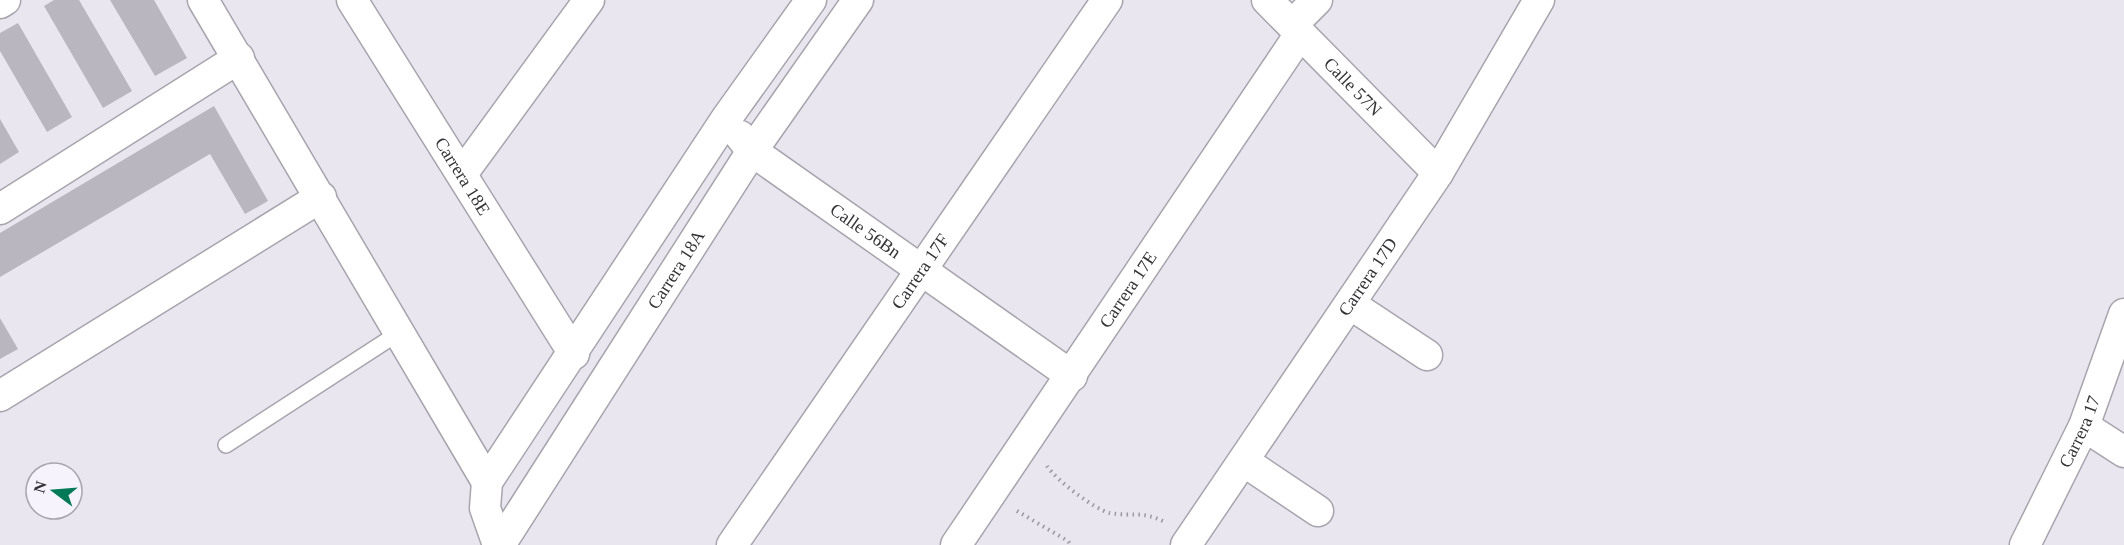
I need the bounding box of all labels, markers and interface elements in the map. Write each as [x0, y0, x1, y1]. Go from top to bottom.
street label: Calle 57N [1320, 54, 1386, 120]
street label: Carrera 18E [431, 134, 494, 219]
street label: Calle 56Bn [826, 199, 905, 262]
street label: Carrera 18A [644, 226, 709, 313]
street label: Carrera 17F [887, 230, 953, 313]
street label: Carrera 17D [1334, 234, 1401, 319]
street label: Carrera 17E [1095, 248, 1161, 331]
street label: Carrera 17 [2055, 393, 2104, 471]
north arrow [24, 461, 84, 521]
text: N [30, 479, 50, 495]

